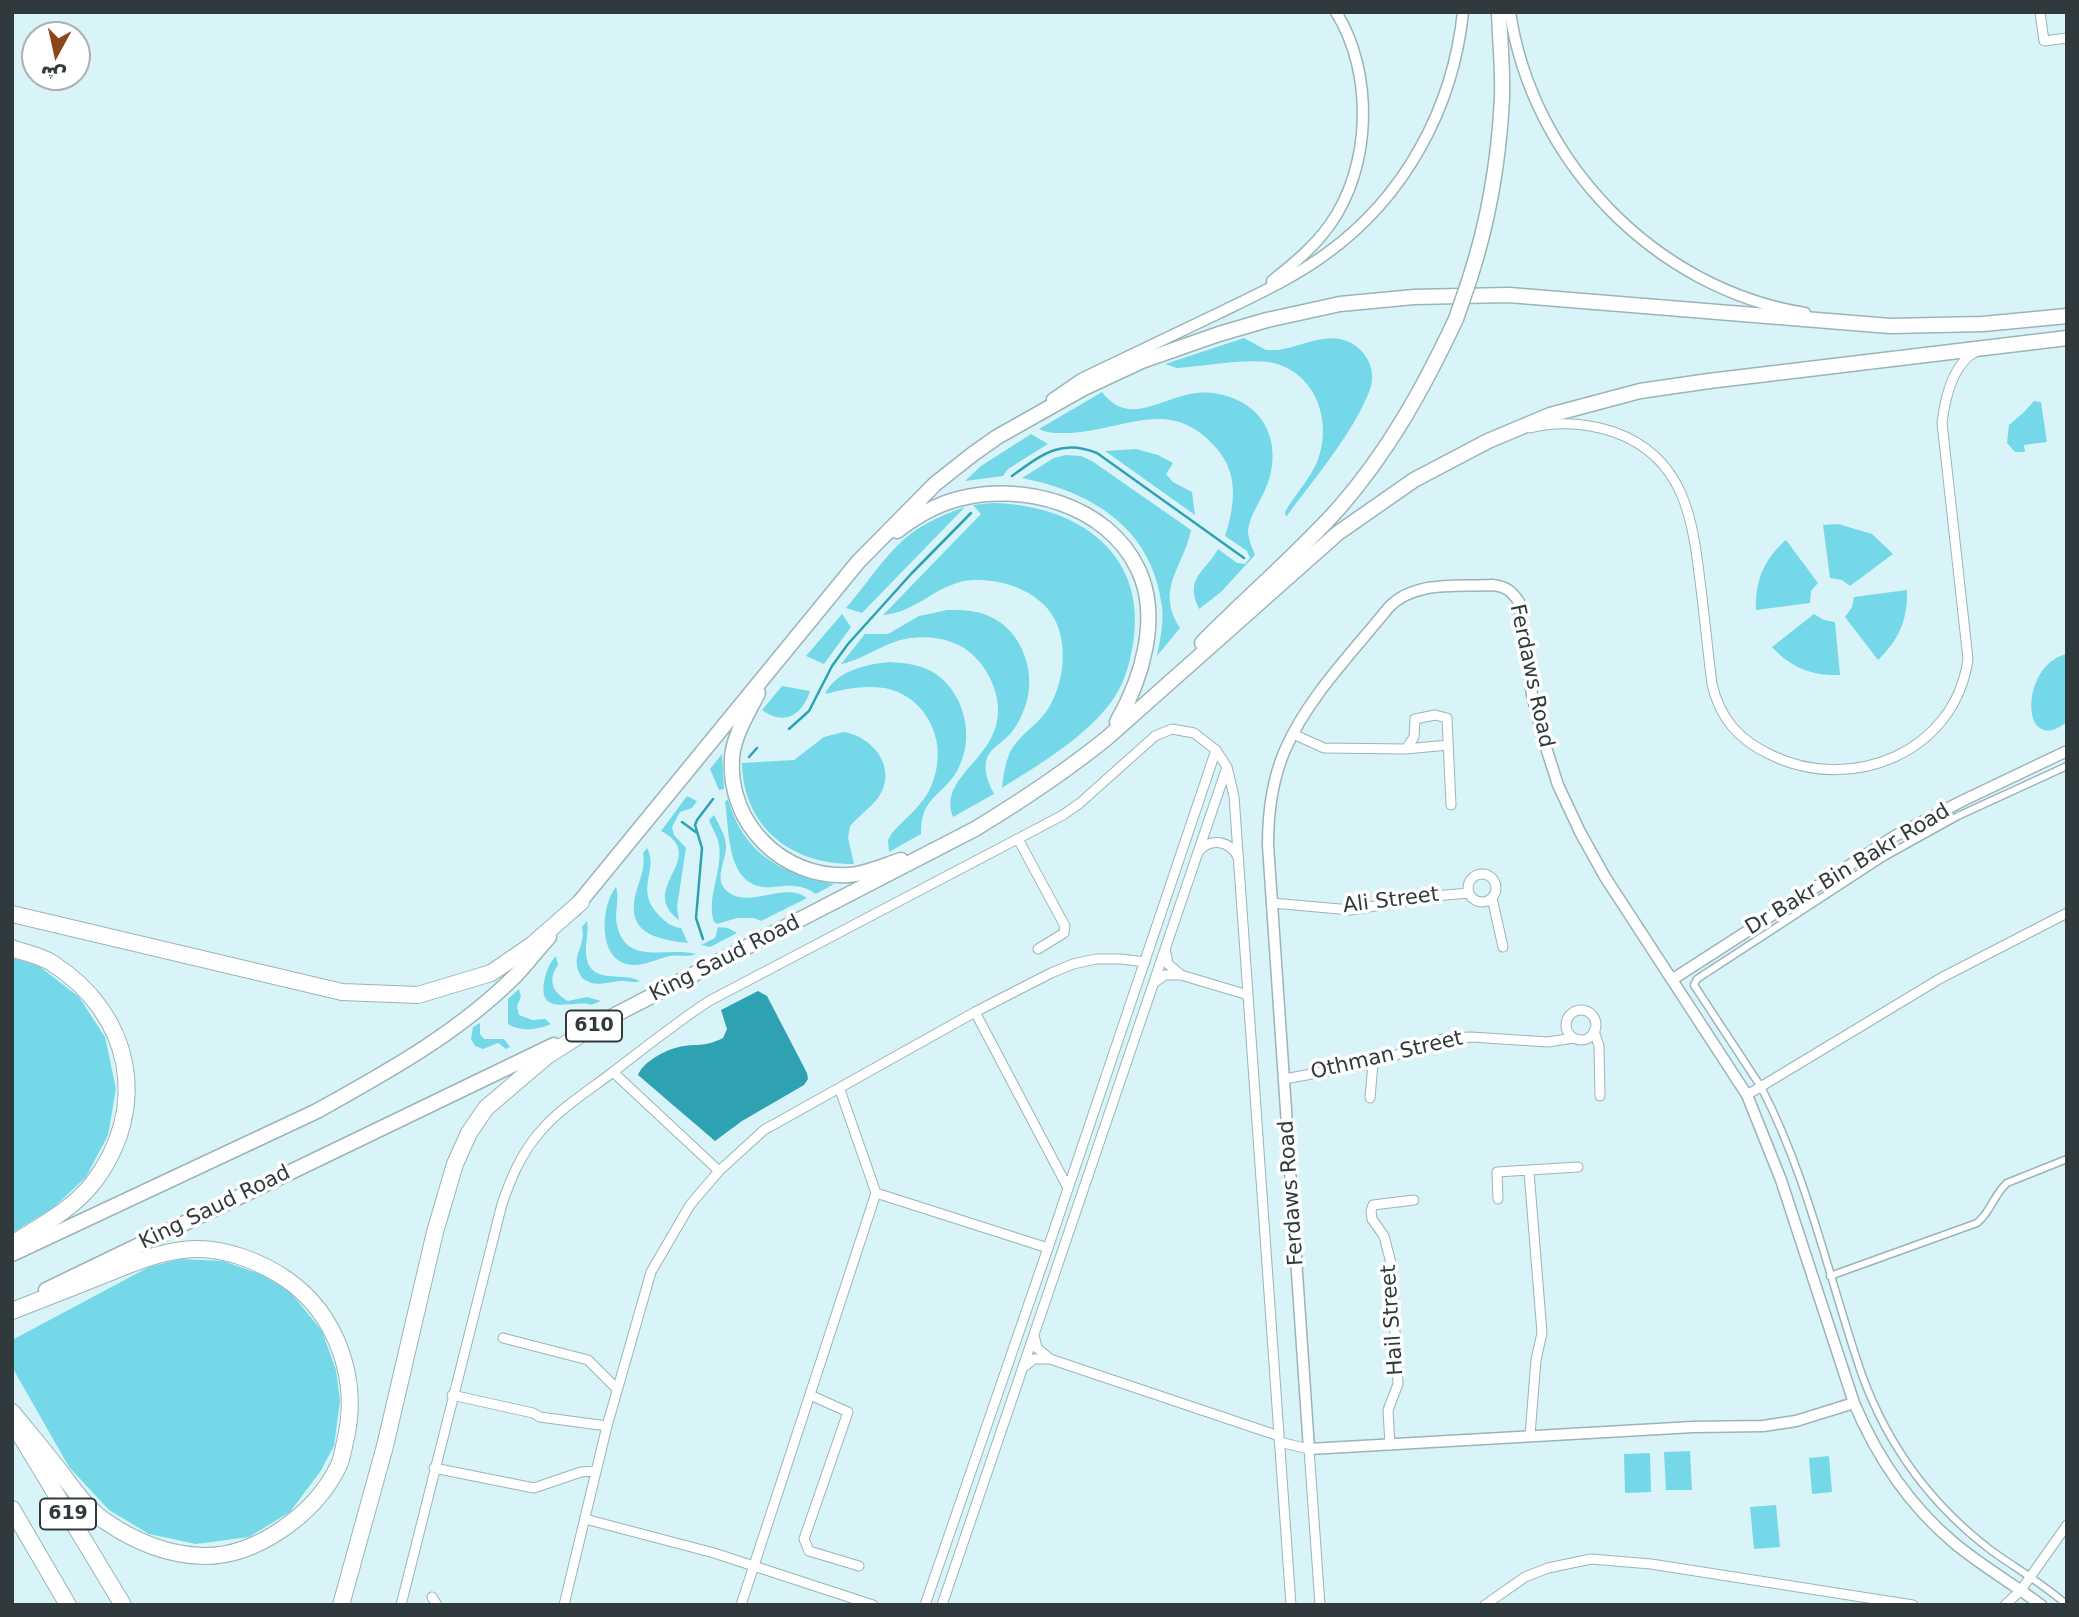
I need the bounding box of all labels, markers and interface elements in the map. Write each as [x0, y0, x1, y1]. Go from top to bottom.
north arrow [21, 21, 91, 91]
text: ش [39, 62, 68, 88]
street label: Ferdaws Road [1504, 602, 1558, 750]
street label: Dr Bakr Bin Bakr Road [1741, 799, 1955, 941]
street label: Ali Street [1342, 883, 1440, 919]
street label: King Saud Road [646, 910, 804, 1008]
road number: 610 [566, 1010, 622, 1042]
street label: Othman Street [1309, 1026, 1465, 1086]
street label: Ferdaws Road [1274, 1119, 1310, 1267]
street label: King Saud Road [135, 1160, 295, 1256]
street label: Hail Street [1377, 1264, 1409, 1376]
road number: 619 [40, 1498, 96, 1530]

